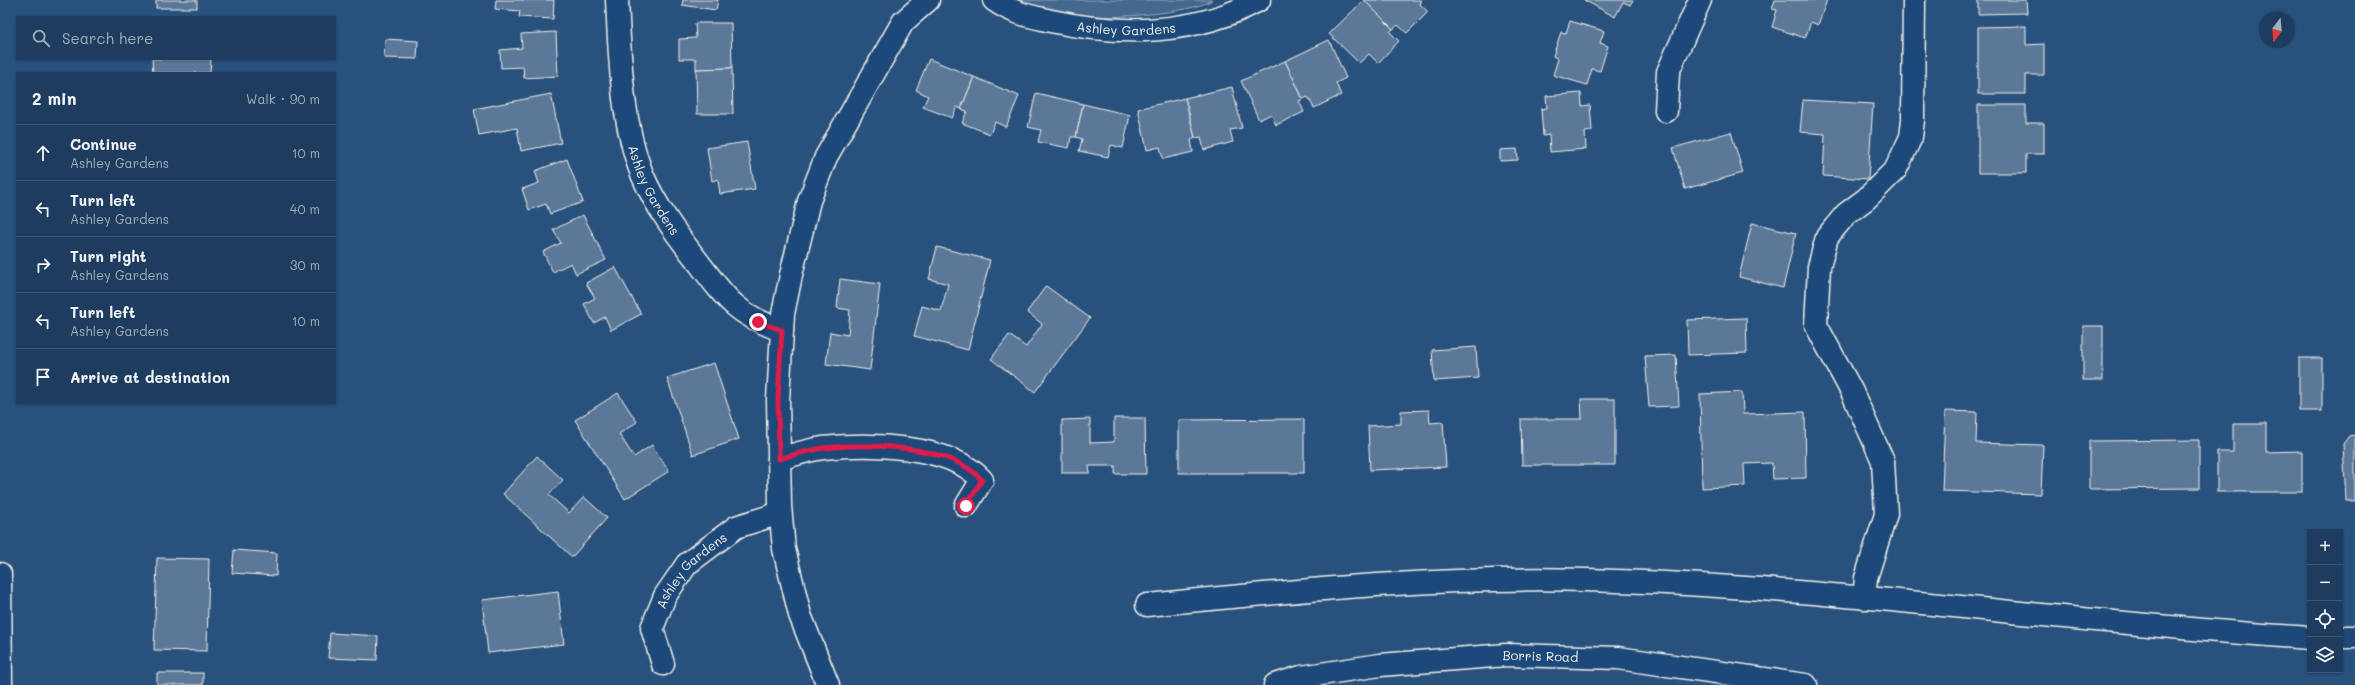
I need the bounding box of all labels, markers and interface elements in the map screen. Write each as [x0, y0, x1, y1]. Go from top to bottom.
north arrow [2259, 12, 2295, 48]
search box [16, 16, 336, 60]
street label: Ashley Gardens [1076, 17, 1177, 38]
icon: search [30, 27, 52, 49]
text: Search here [62, 28, 153, 48]
text: 2 min [32, 87, 77, 109]
text: Walk · 90 m [246, 90, 320, 107]
text: Continue [70, 134, 137, 154]
icon: ahead [32, 142, 54, 164]
street label: Ashley Gardens [625, 143, 684, 238]
text: 10 m [292, 144, 320, 161]
text: Ashley Gardens [70, 154, 169, 171]
text: Turn left [70, 190, 135, 210]
icon: left [32, 198, 54, 220]
text: 40 m [290, 200, 320, 217]
text: Ashley Gardens [70, 210, 169, 227]
text: Turn right [70, 246, 147, 266]
icon: right [32, 254, 54, 276]
text: 30 m [290, 256, 320, 273]
text: Ashley Gardens [70, 266, 169, 283]
text: Turn left [70, 302, 135, 322]
icon: left [32, 310, 54, 332]
text: 10 m [292, 312, 320, 329]
route end [749, 313, 767, 331]
text: Ashley Gardens [70, 322, 169, 339]
icon: arrive [32, 366, 54, 388]
text: Arrive at destination [70, 367, 230, 387]
route start [957, 497, 975, 515]
street label: Ashley Gardens [652, 528, 730, 611]
map controls [2307, 529, 2343, 673]
button: + [2307, 529, 2343, 565]
button: − [2307, 565, 2343, 601]
button: locate [2307, 601, 2343, 637]
button: layers [2307, 637, 2343, 673]
street label: Borris Road [1502, 646, 1579, 665]

